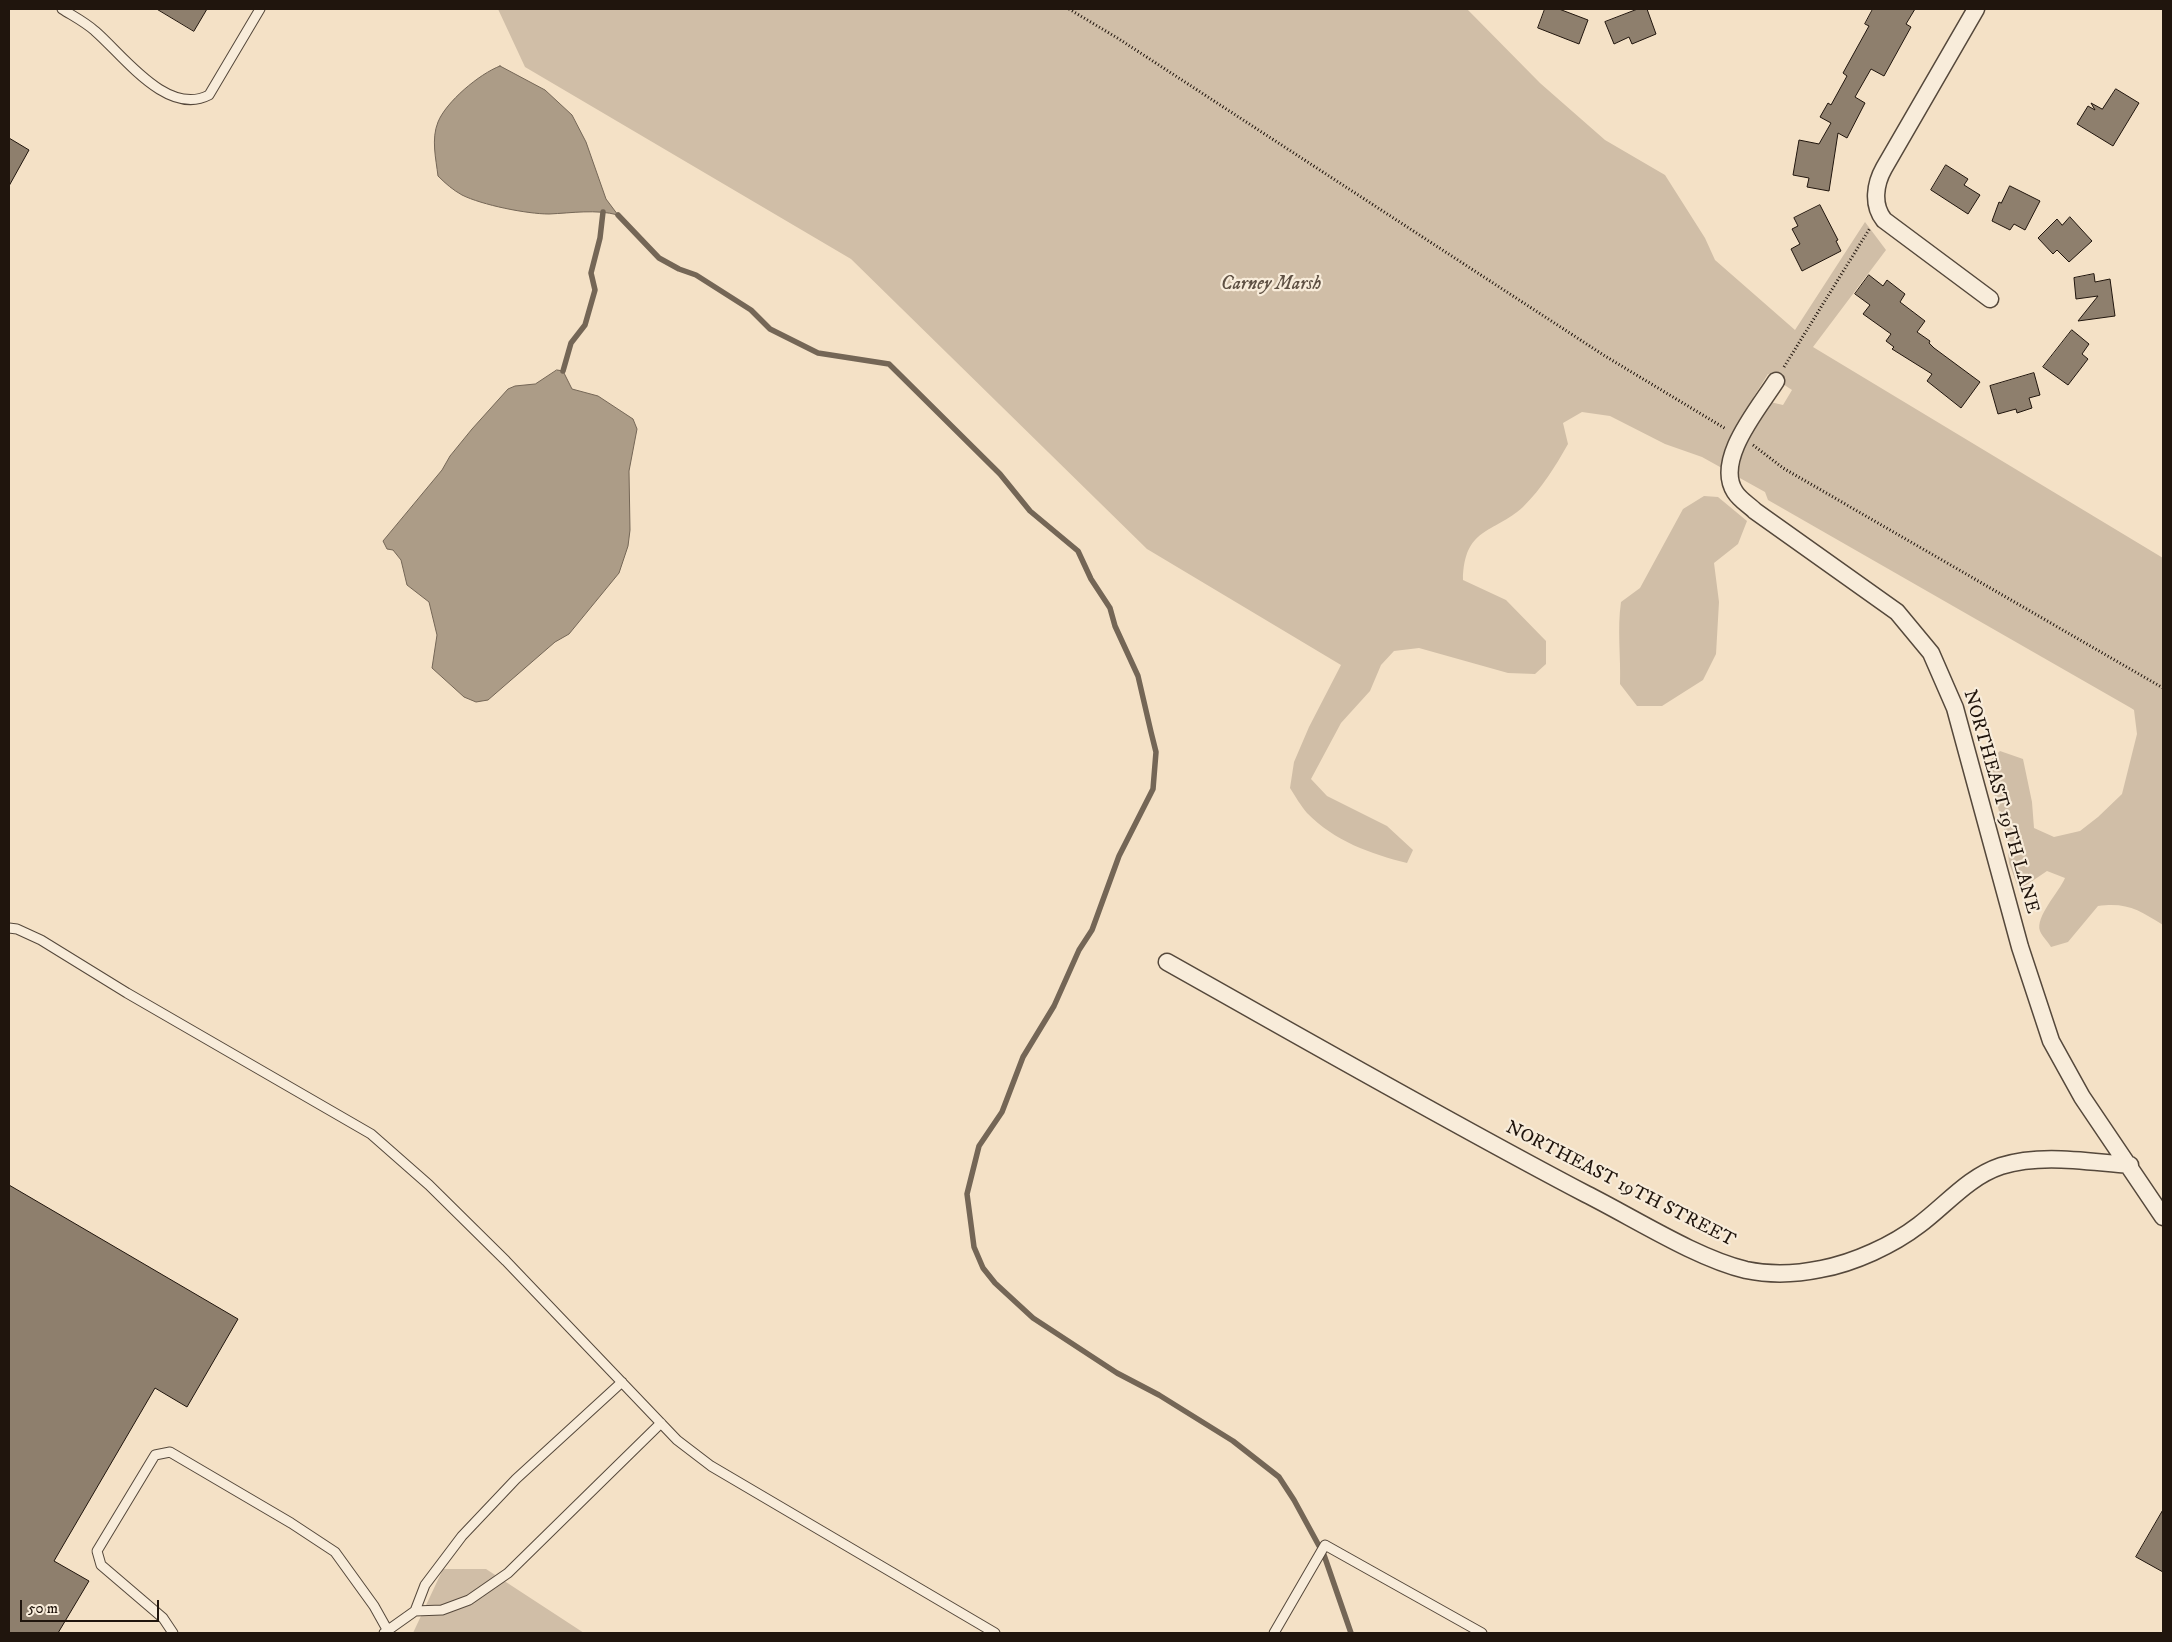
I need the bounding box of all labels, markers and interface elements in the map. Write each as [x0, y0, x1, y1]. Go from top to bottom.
park label: Carney Marsh [1221, 274, 1321, 296]
street label: NORTHEAST 19TH LANE [1957, 688, 2043, 916]
street label: NORTHEAST 19TH STREET [1501, 1117, 1739, 1253]
scale bar [22, 1590, 161, 1622]
text: 50 m [28, 1599, 58, 1618]

